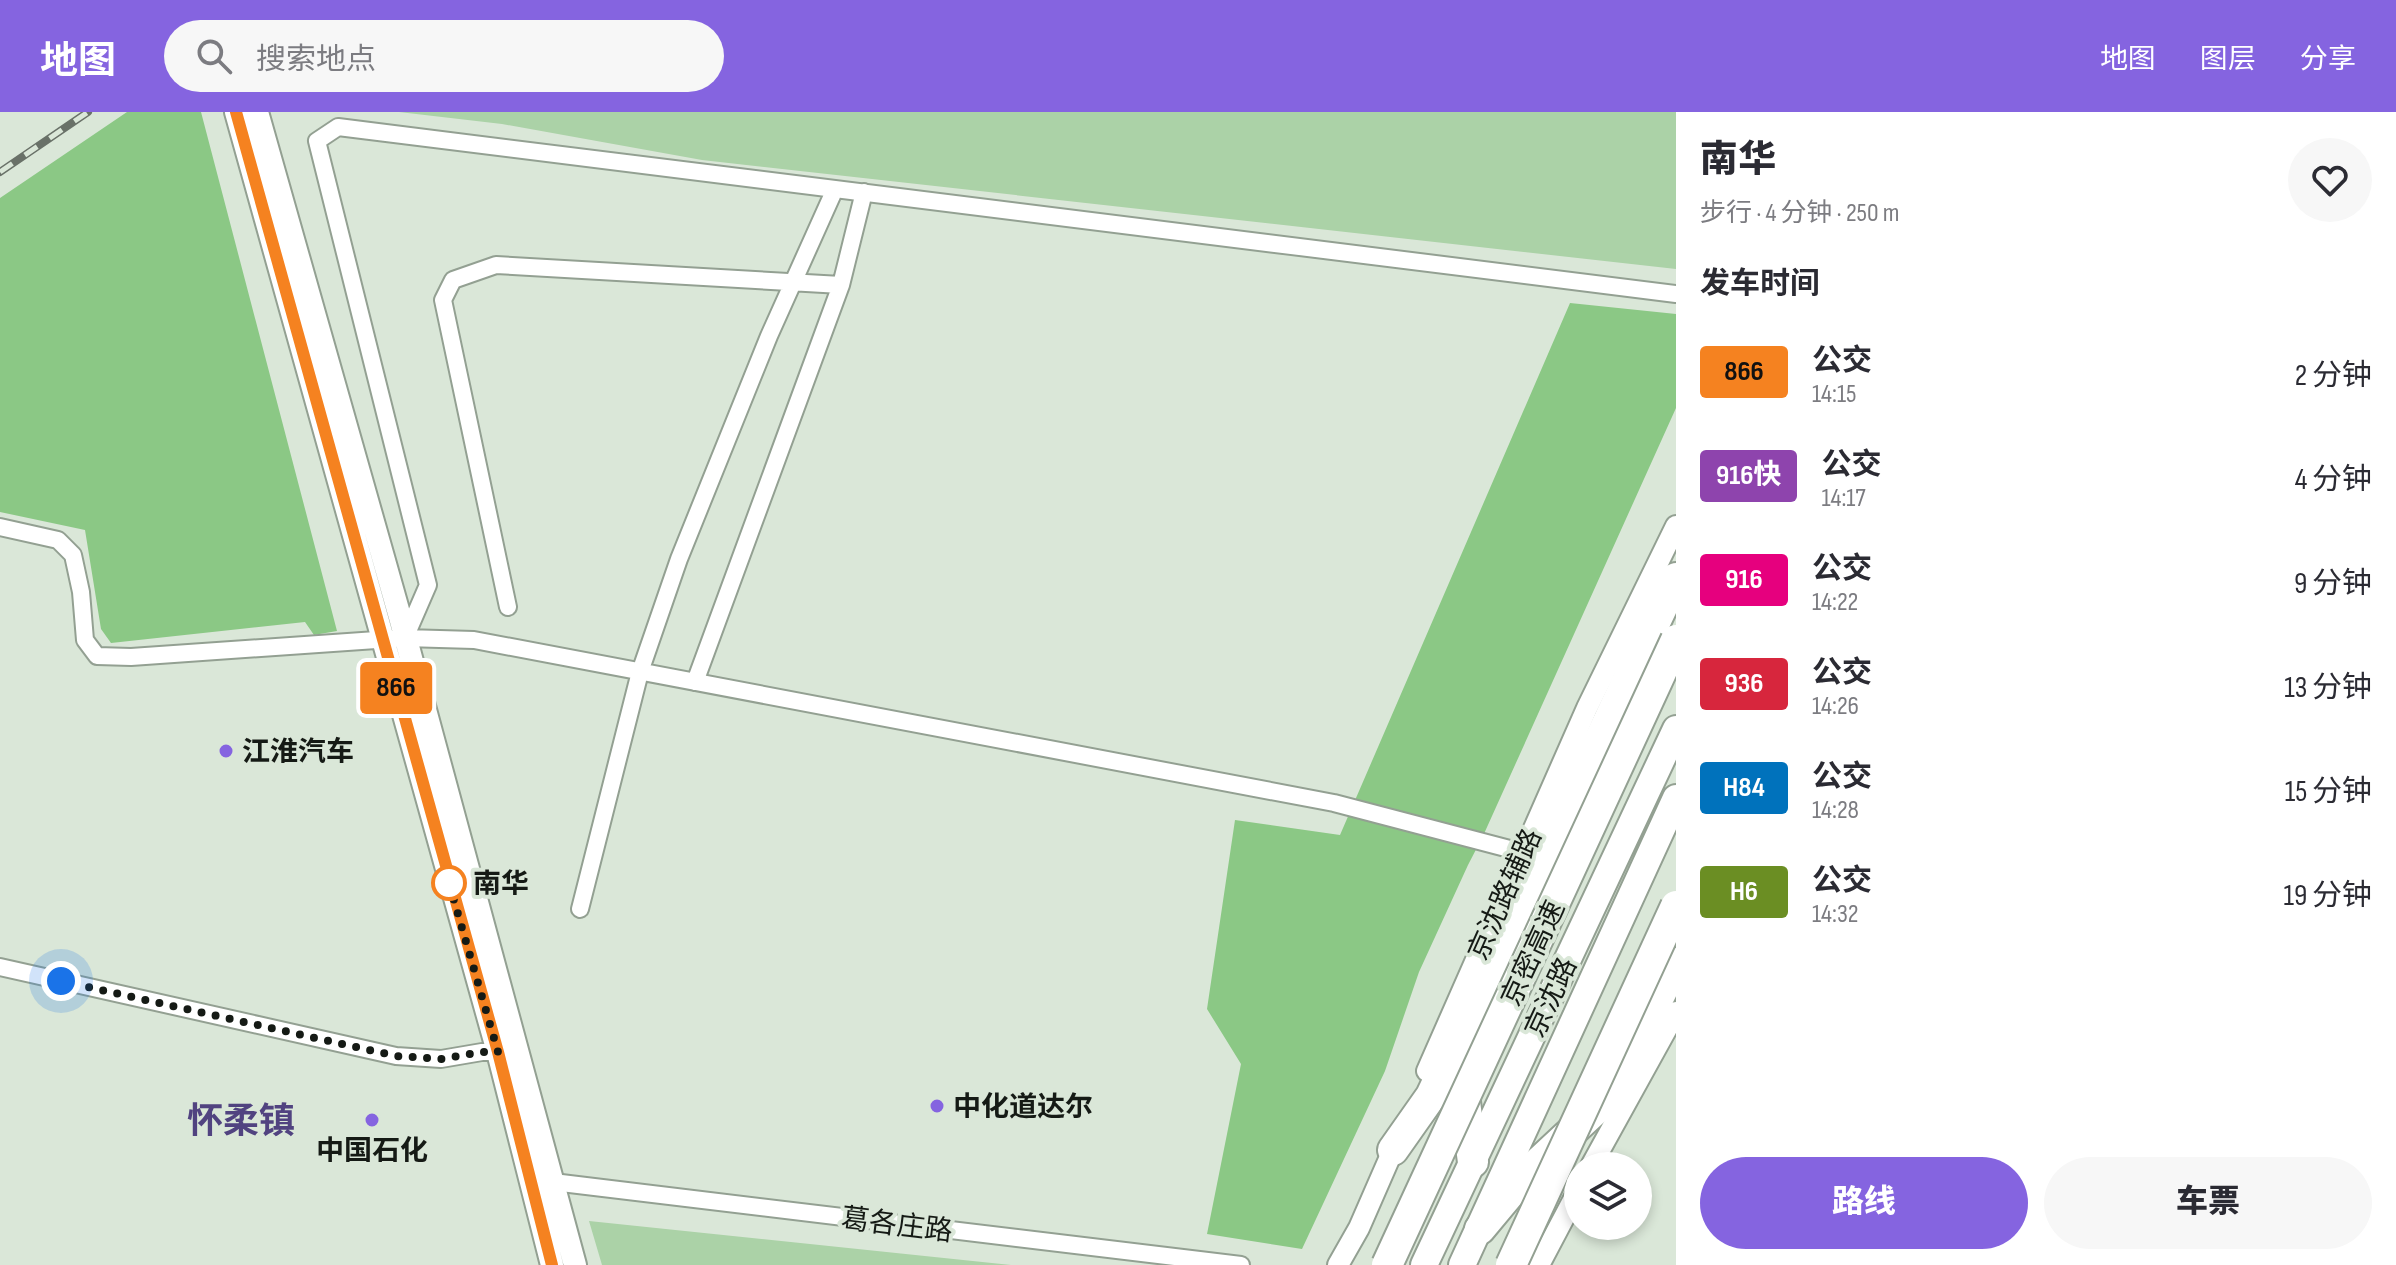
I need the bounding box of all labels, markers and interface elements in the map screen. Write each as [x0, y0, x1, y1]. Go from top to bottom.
search box [164, 20, 724, 92]
icon: search [192, 34, 236, 78]
text: 地图 [40, 39, 116, 84]
text: 搜索地点 [256, 42, 376, 78]
text: 地图 [2100, 43, 2156, 76]
text: 图层 [2200, 43, 2256, 76]
text: 分享 [2300, 43, 2356, 76]
text: 南华 [1700, 138, 1776, 183]
button: heart [2288, 138, 2372, 222]
text: 步行 · 4 分钟 · 250 m [1700, 198, 1899, 229]
text: 发车时间 [1700, 266, 1820, 302]
text: 公交 [1812, 343, 1872, 379]
text: 866 [1724, 355, 1764, 388]
text: 2 分钟 [2295, 358, 2372, 394]
text: 14:15 [1812, 379, 1856, 410]
text: 公交 [1821, 447, 1881, 483]
text: 916快 [1716, 459, 1781, 492]
text: 4 分钟 [2295, 462, 2372, 498]
text: 14:17 [1821, 483, 1866, 514]
text: 公交 [1812, 551, 1872, 587]
text: 916 [1725, 563, 1763, 596]
text: 9 分钟 [2294, 566, 2372, 602]
text: 14:22 [1812, 587, 1858, 618]
text: 公交 [1812, 655, 1872, 691]
line badge: 866 [350, 662, 442, 714]
text: 936 [1725, 667, 1764, 700]
text: 13 分钟 [2284, 670, 2372, 706]
text: 866 [376, 671, 416, 704]
text: 14:26 [1812, 691, 1859, 722]
place label: 江淮汽车 [242, 736, 354, 769]
marker: 江淮汽车 [217, 742, 235, 760]
text: 公交 [1812, 759, 1872, 795]
text: H84 [1723, 771, 1765, 804]
text: 15 分钟 [2285, 774, 2372, 810]
text: 14:28 [1812, 795, 1859, 826]
street label: 京沈路辅路 [1462, 824, 1549, 965]
text: 公交 [1812, 863, 1872, 899]
marker: 南华 [432, 866, 466, 900]
place label: 南华 [473, 868, 529, 901]
text: H6 [1730, 875, 1758, 908]
text: 19 分钟 [2283, 878, 2372, 914]
street label: 京密高速 [1495, 896, 1572, 1011]
text: 14:32 [1812, 899, 1859, 930]
street label: 京沈路 [1519, 953, 1584, 1043]
your location [41, 961, 81, 1001]
place label: 中化道达尔 [953, 1091, 1093, 1124]
marker: 中化道达尔 [928, 1097, 946, 1115]
district label: 怀柔镇 [187, 1101, 295, 1144]
marker: 中国石化 [363, 1111, 381, 1129]
place label: 中国石化 [316, 1135, 428, 1168]
map controls [1564, 1152, 1652, 1240]
button: layers [1564, 1152, 1652, 1240]
button: 路线 [1700, 1157, 2028, 1249]
button: 车票 [2044, 1157, 2372, 1249]
street label: 葛各庄路 [839, 1202, 954, 1249]

